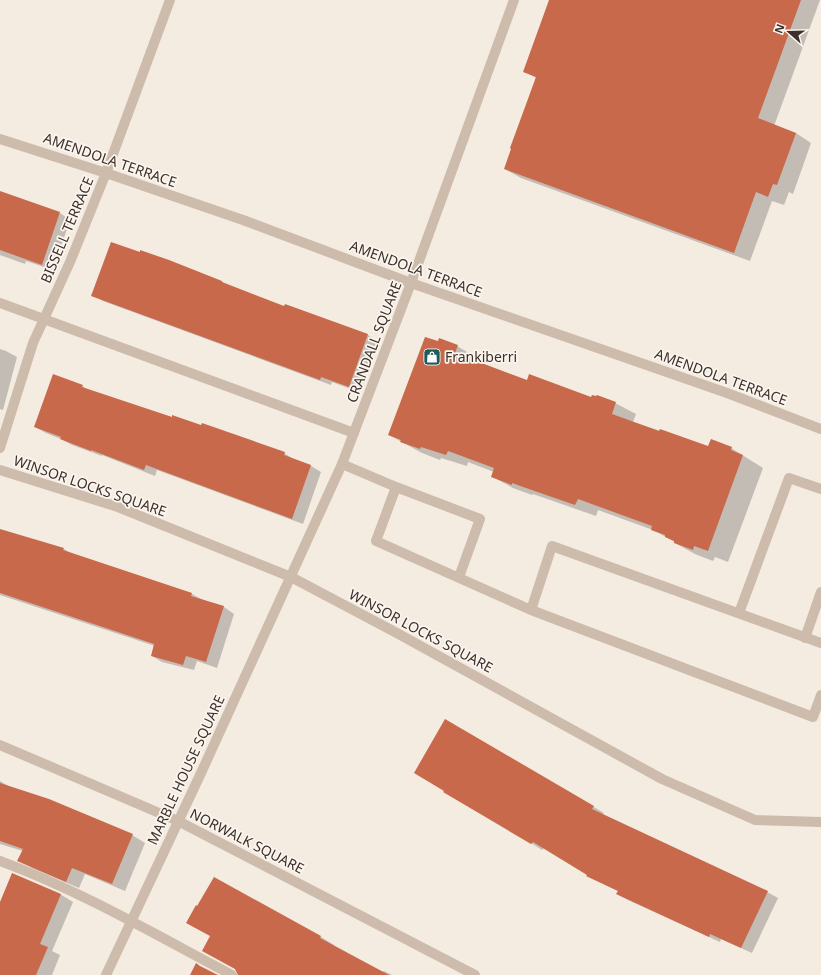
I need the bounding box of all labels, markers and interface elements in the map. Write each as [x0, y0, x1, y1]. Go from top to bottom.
north arrow [769, 12, 809, 52]
text: N [771, 22, 788, 35]
street label: AMENDOLA TERRACE [41, 128, 179, 191]
street label: BISSELL TERRACE [36, 174, 97, 286]
street label: AMENDOLA TERRACE [347, 236, 485, 301]
street label: CRANDALL SQUARE [342, 278, 405, 405]
street label: AMENDOLA TERRACE [652, 344, 790, 409]
shop icon: Frankiberri [422, 347, 442, 367]
place label: Frankiberri [445, 347, 517, 366]
street label: WINSOR LOCKS SQUARE [11, 450, 169, 521]
street label: WINSOR LOCKS SQUARE [346, 585, 496, 677]
street label: MARBLE HOUSE SQUARE [142, 692, 229, 848]
street label: NORWALK SQUARE [187, 804, 307, 878]

